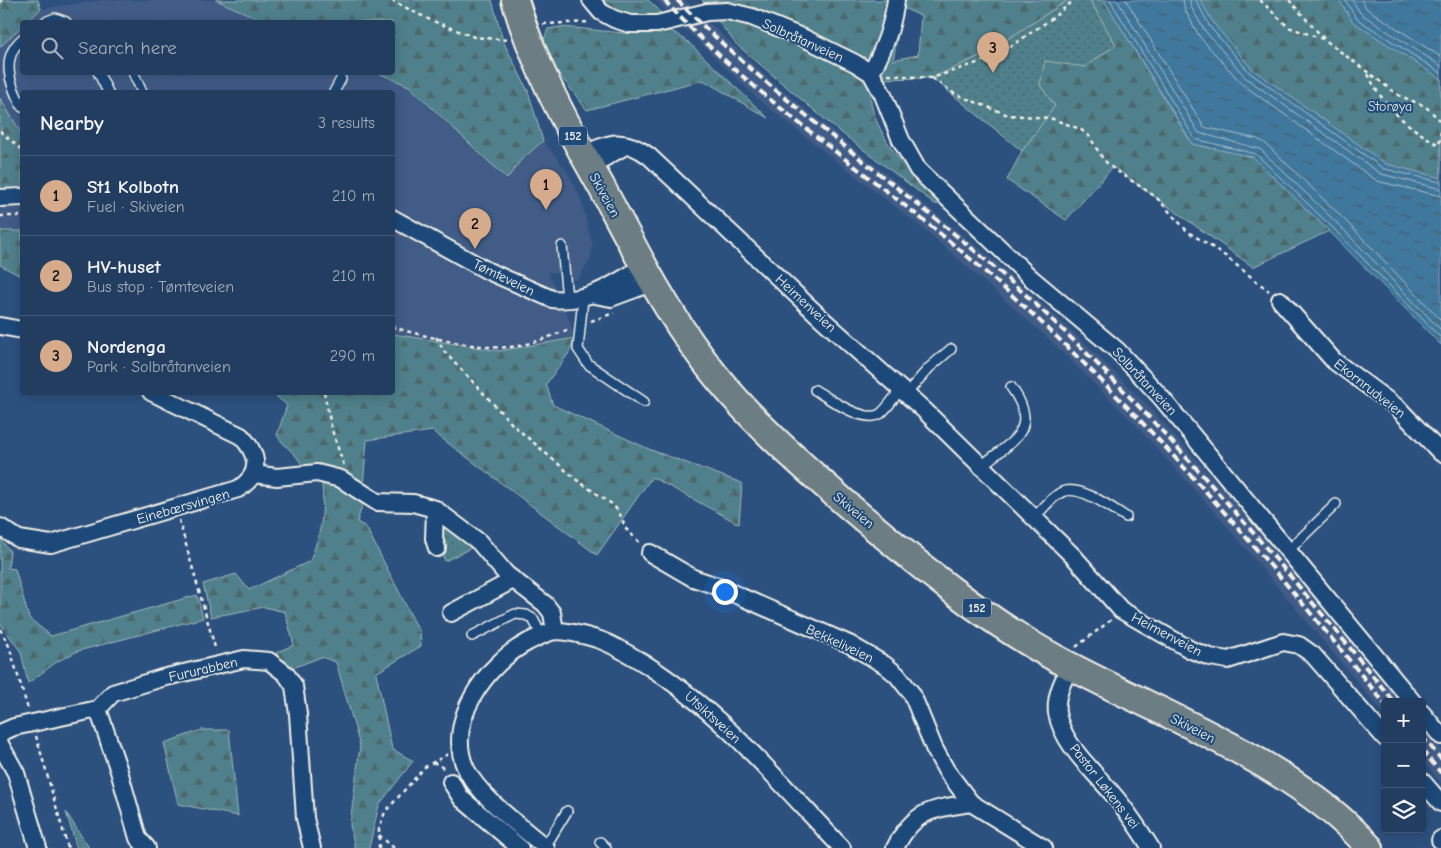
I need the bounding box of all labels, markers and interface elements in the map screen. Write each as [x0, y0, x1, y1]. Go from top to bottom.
street label: Solbråtanveien [760, 15, 846, 66]
search box [20, 20, 395, 75]
pin: 3 [977, 32, 1009, 73]
icon: search [38, 34, 66, 62]
text: Search here [78, 37, 177, 59]
park label: Storøya [1368, 98, 1412, 115]
text: Nearby [40, 111, 104, 135]
text: 3 results [318, 114, 375, 132]
road number: 152 [559, 126, 587, 146]
pin: 1 [530, 169, 562, 210]
street label: Skiveien [585, 170, 624, 220]
text: St1 Kolbotn [87, 176, 179, 198]
text: 1 [53, 187, 59, 205]
text: 210 m [332, 187, 375, 205]
text: Fuel · Skiveien [87, 198, 185, 216]
pin: 2 [459, 208, 491, 249]
street label: Tømteveien [470, 255, 537, 300]
text: HV-huset [87, 256, 161, 278]
text: 2 [52, 267, 60, 285]
text: 210 m [332, 267, 375, 285]
street label: Heimenveien [772, 271, 840, 336]
text: Bus stop · Tømteveien [87, 278, 234, 296]
text: Nordenga [87, 336, 166, 358]
street label: Solbråtanveien [1109, 344, 1181, 419]
text: 3 [52, 347, 60, 365]
text: 290 m [330, 347, 375, 365]
street label: Ekornrudveien [1330, 355, 1409, 422]
text: Park · Solbråtanveien [87, 358, 231, 376]
street label: Einebærsvingen [135, 485, 231, 528]
street label: Skiveien [830, 488, 878, 532]
your location [712, 579, 738, 605]
road number: 152 [963, 598, 991, 618]
street label: Heimenveien [1129, 609, 1205, 660]
street label: Bekkeliveien [803, 620, 876, 667]
street label: Fururabben [167, 653, 239, 686]
street label: Utsiktsveien [681, 688, 744, 747]
map controls [1381, 698, 1426, 833]
button: + [1381, 698, 1426, 743]
street label: Skiveien [1167, 710, 1218, 747]
street label: Pastor Løkens vei [1066, 740, 1143, 832]
button: − [1381, 743, 1426, 788]
button: layers [1381, 788, 1426, 833]

